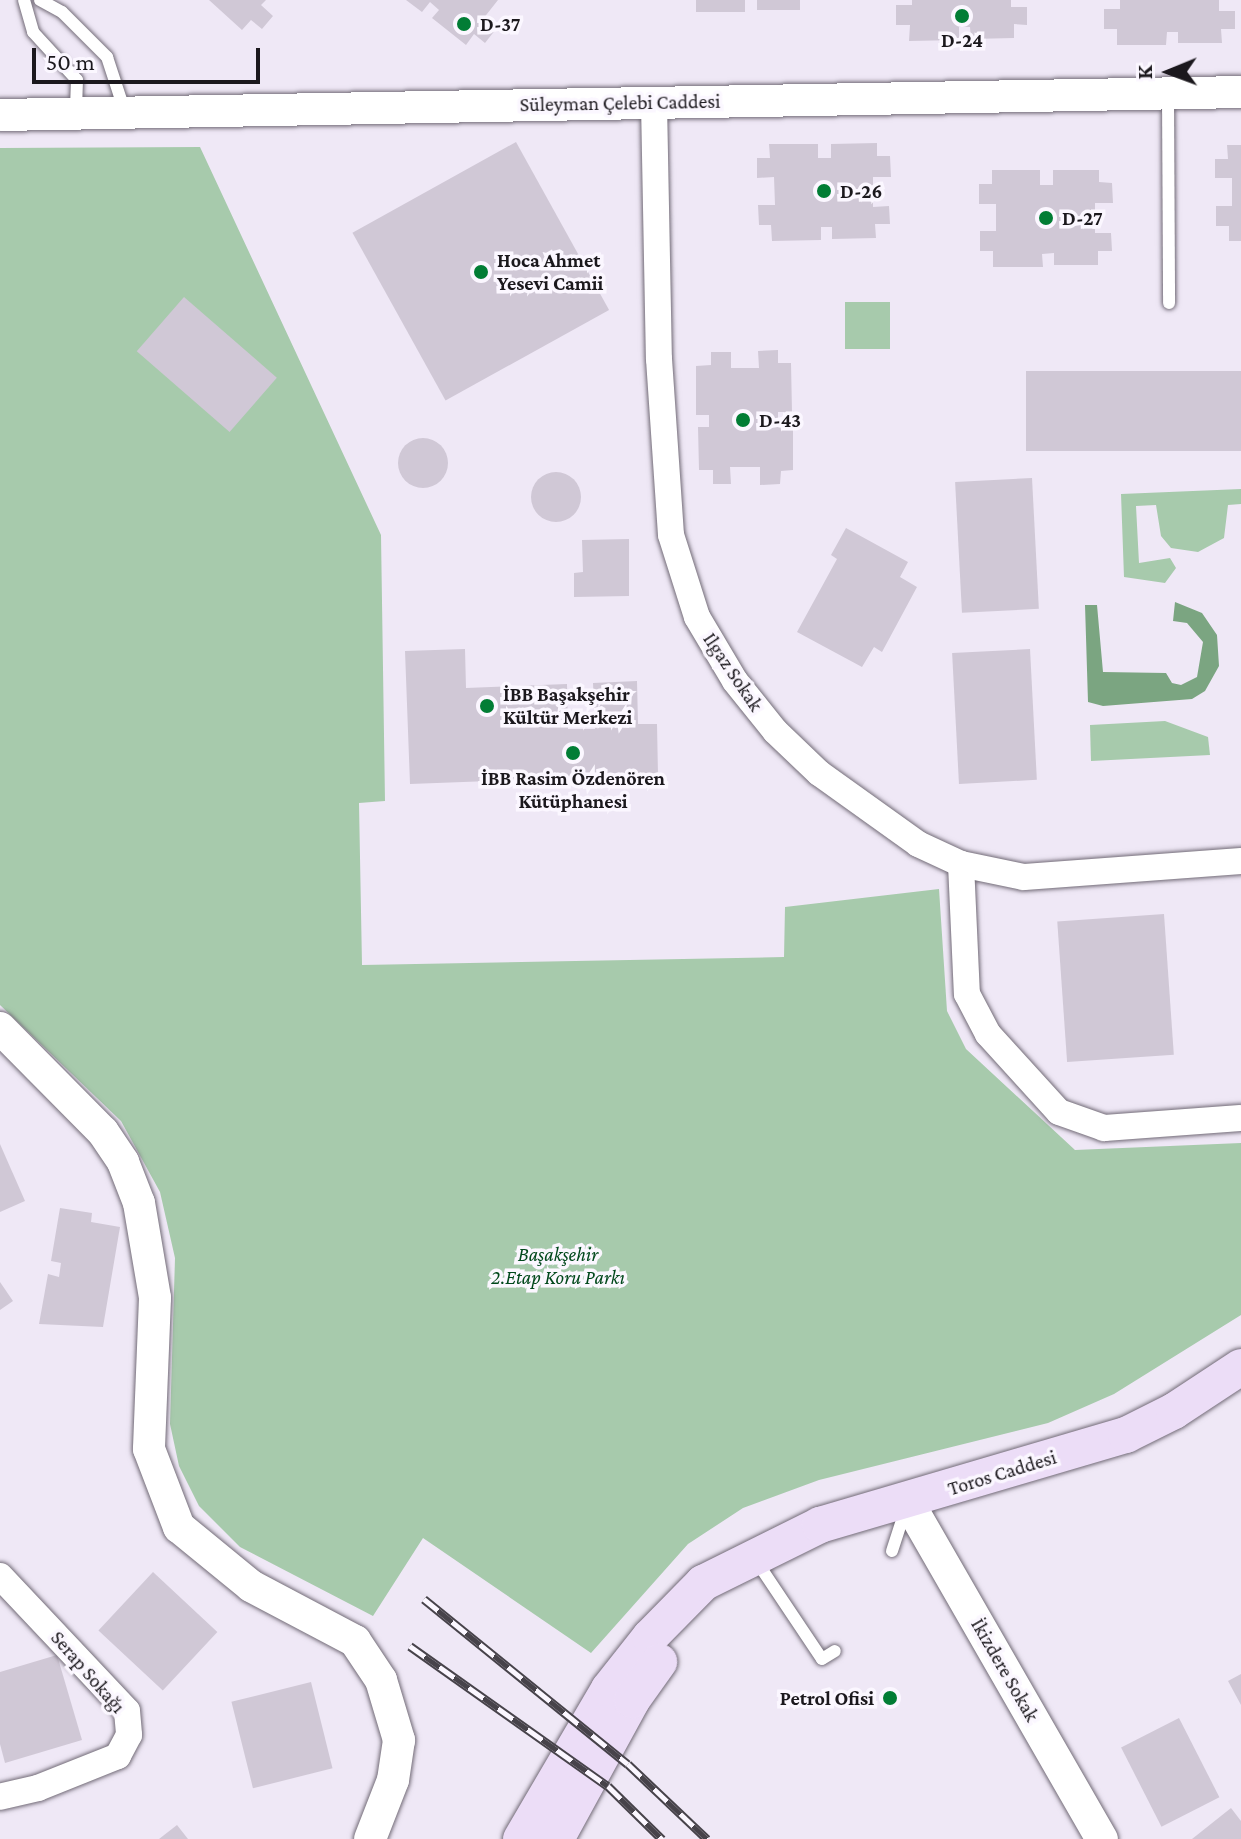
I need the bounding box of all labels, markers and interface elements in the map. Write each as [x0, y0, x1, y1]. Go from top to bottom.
marker: D-24 [953, 7, 971, 25]
place label: D-37 [480, 12, 521, 36]
marker: D-37 [455, 15, 473, 33]
place label: D-24 [941, 28, 983, 52]
scale bar [36, 32, 264, 82]
north arrow [1129, 32, 1209, 112]
text: 50 m [46, 48, 95, 75]
text: K [1132, 65, 1157, 80]
street label: Süleyman Çelebi Caddesi [519, 89, 721, 117]
place label: D-26 [840, 179, 882, 203]
marker: D-26 [815, 182, 833, 200]
place label: D-27 [1062, 206, 1103, 230]
marker: D-27 [1037, 209, 1055, 227]
place label: Hoca Ahmet Yesevi Camii [497, 248, 603, 295]
marker: Hoca Ahmet Yesevi Camii [472, 263, 490, 281]
place label: D-43 [759, 408, 801, 432]
marker: D-43 [734, 411, 752, 429]
street label: Ilgaz Sokak [698, 628, 768, 716]
place label: İBB Başakşehir Kültür Merkezi [503, 682, 632, 729]
marker: İBB Başakşehir Kültür Merkezi [478, 697, 496, 715]
marker: İBB Rasim Özdenören Kütüphanesi [564, 744, 582, 762]
place label: İBB Rasim Özdenören Kütüphanesi [481, 766, 665, 813]
park label: Başakşehir 2.Etap Koru Parkı [491, 1242, 625, 1289]
street label: Toros Caddesi [945, 1445, 1059, 1501]
street label: İkizdere Sokak [966, 1614, 1044, 1726]
street label: Serap Sokağı [46, 1626, 130, 1718]
place label: Petrol Ofisi [780, 1686, 874, 1710]
marker: Petrol Ofisi [881, 1689, 899, 1707]

